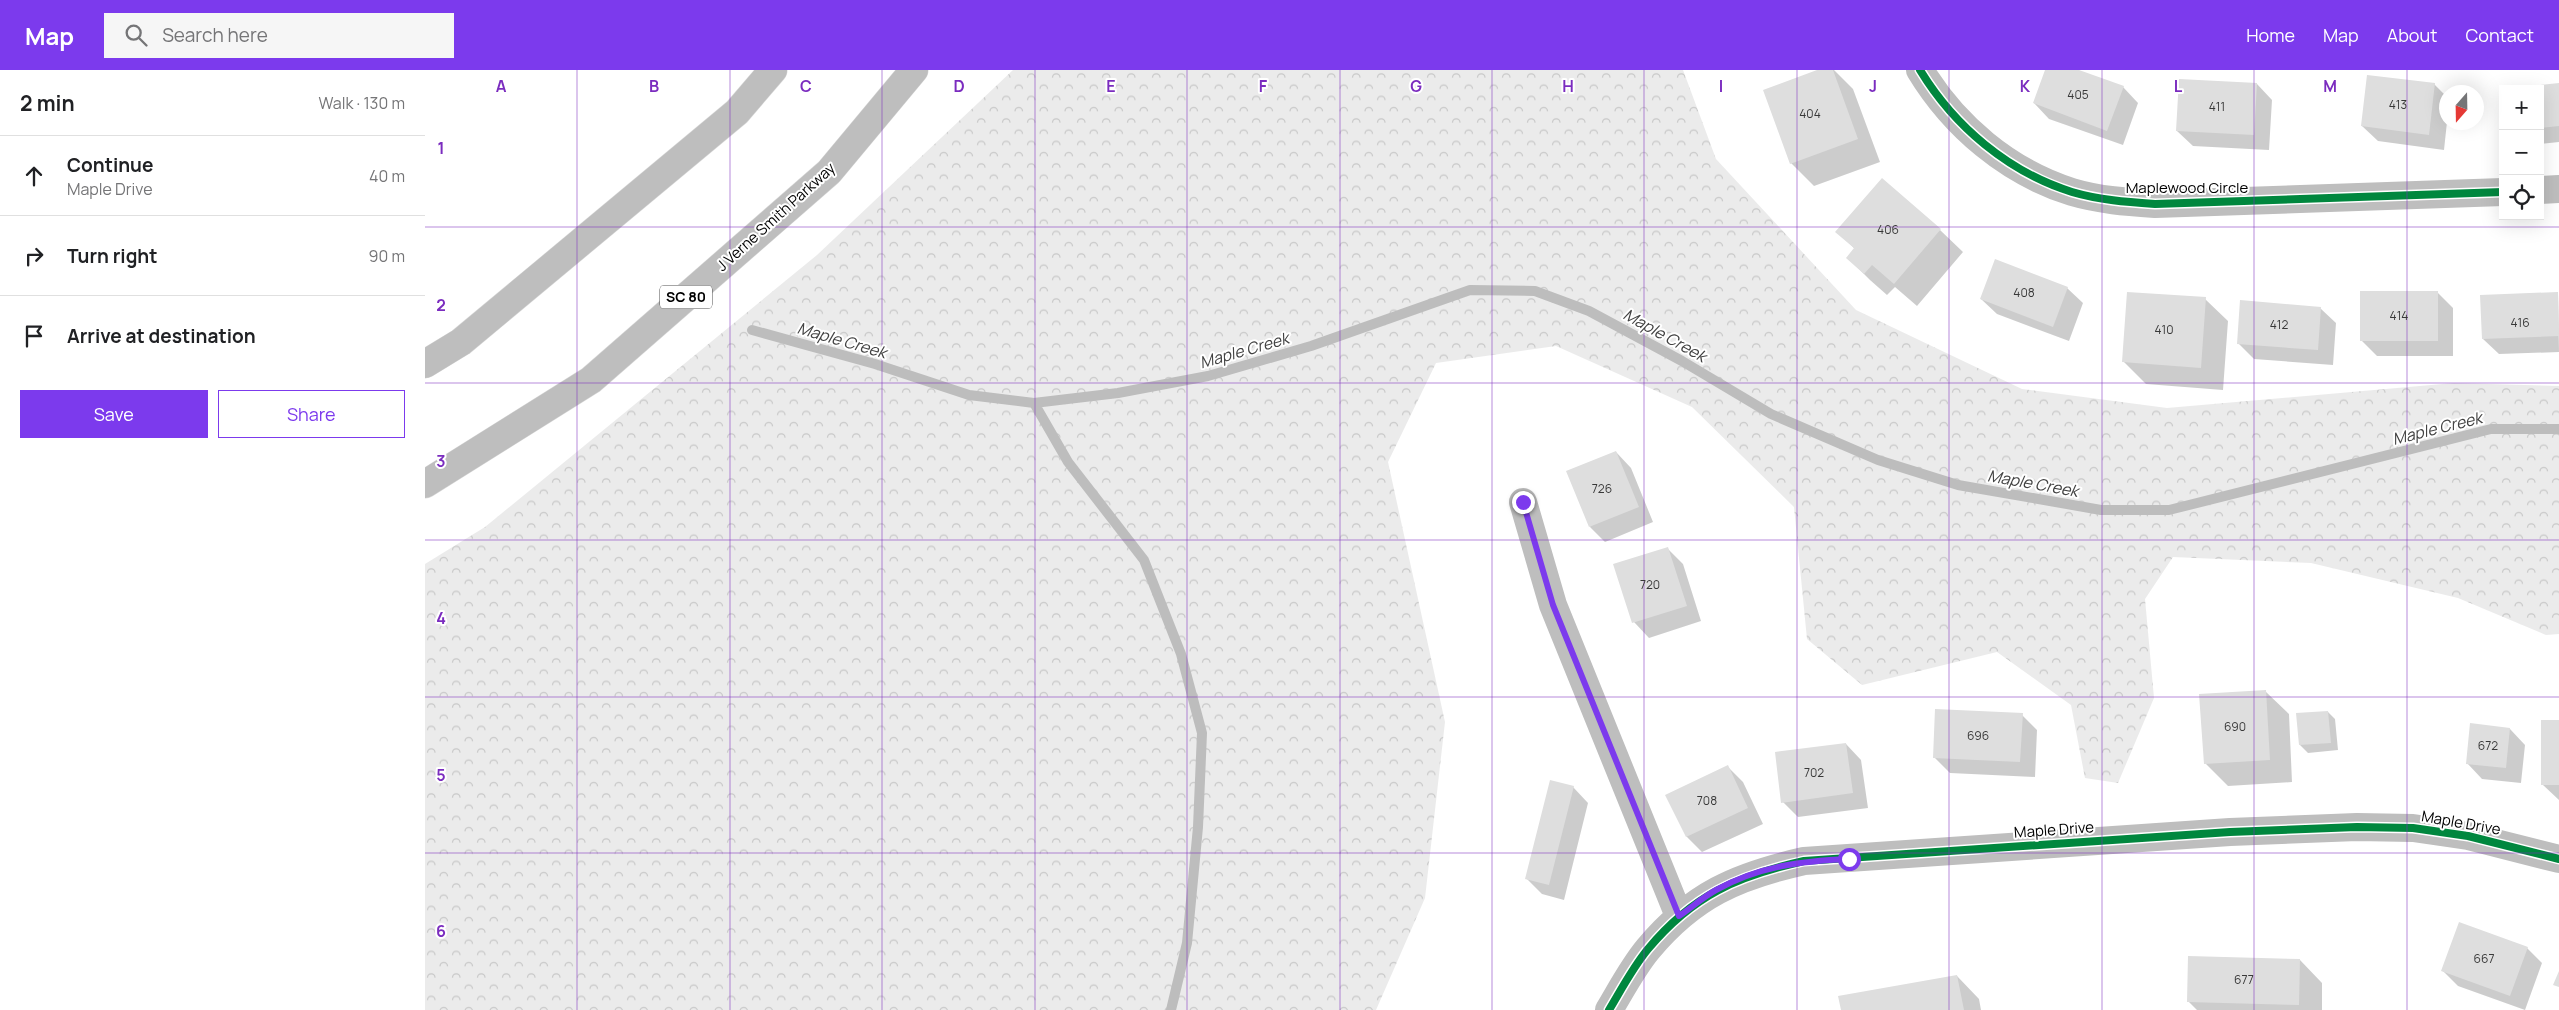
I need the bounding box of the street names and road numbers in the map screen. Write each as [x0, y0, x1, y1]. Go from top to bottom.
street label: J Verne Smith Parkway [712, 158, 840, 276]
street label: Maplewood Circle [2126, 177, 2248, 198]
road number: SC 80 [660, 286, 712, 308]
street label: Maple Drive [2420, 805, 2503, 840]
street label: Maple Drive [2013, 816, 2095, 843]

